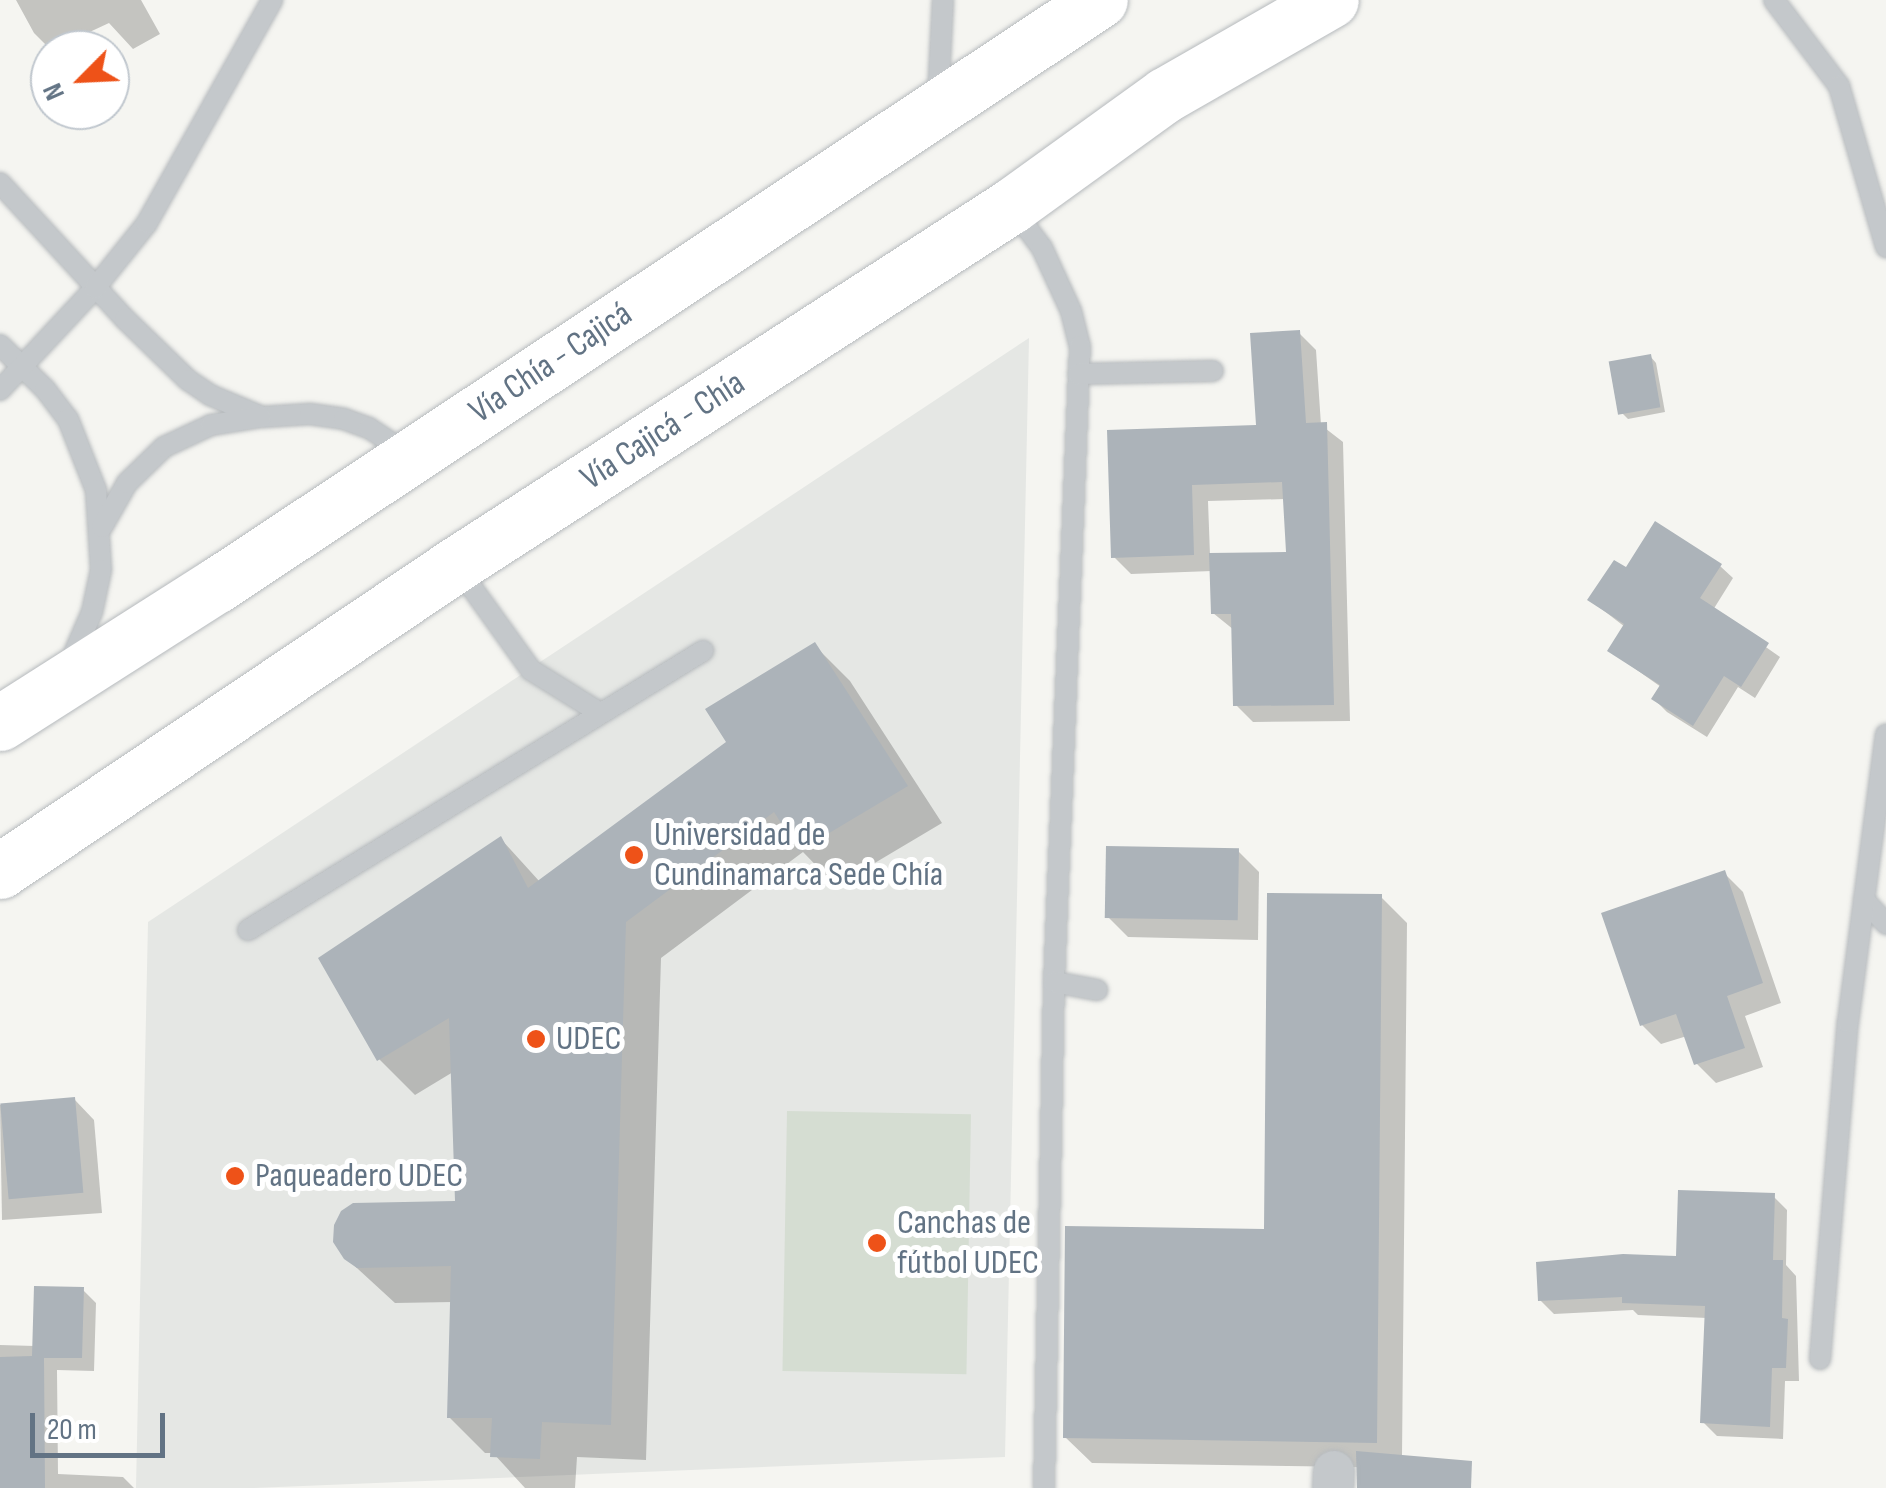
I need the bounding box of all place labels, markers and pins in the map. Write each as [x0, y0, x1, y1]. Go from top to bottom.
place label: Universidad de Cundinamarca Sede Chía [654, 814, 943, 896]
marker: Universidad de Cundinamarca Sede Chía [623, 844, 645, 866]
place label: UDEC [556, 1018, 621, 1060]
marker: UDEC [525, 1028, 547, 1050]
place label: Paqueadero UDEC [255, 1155, 463, 1197]
marker: Paqueadero UDEC [224, 1165, 246, 1187]
place label: Canchas de fútbol UDEC [897, 1202, 1039, 1284]
marker: Canchas de fútbol UDEC [866, 1232, 888, 1254]

